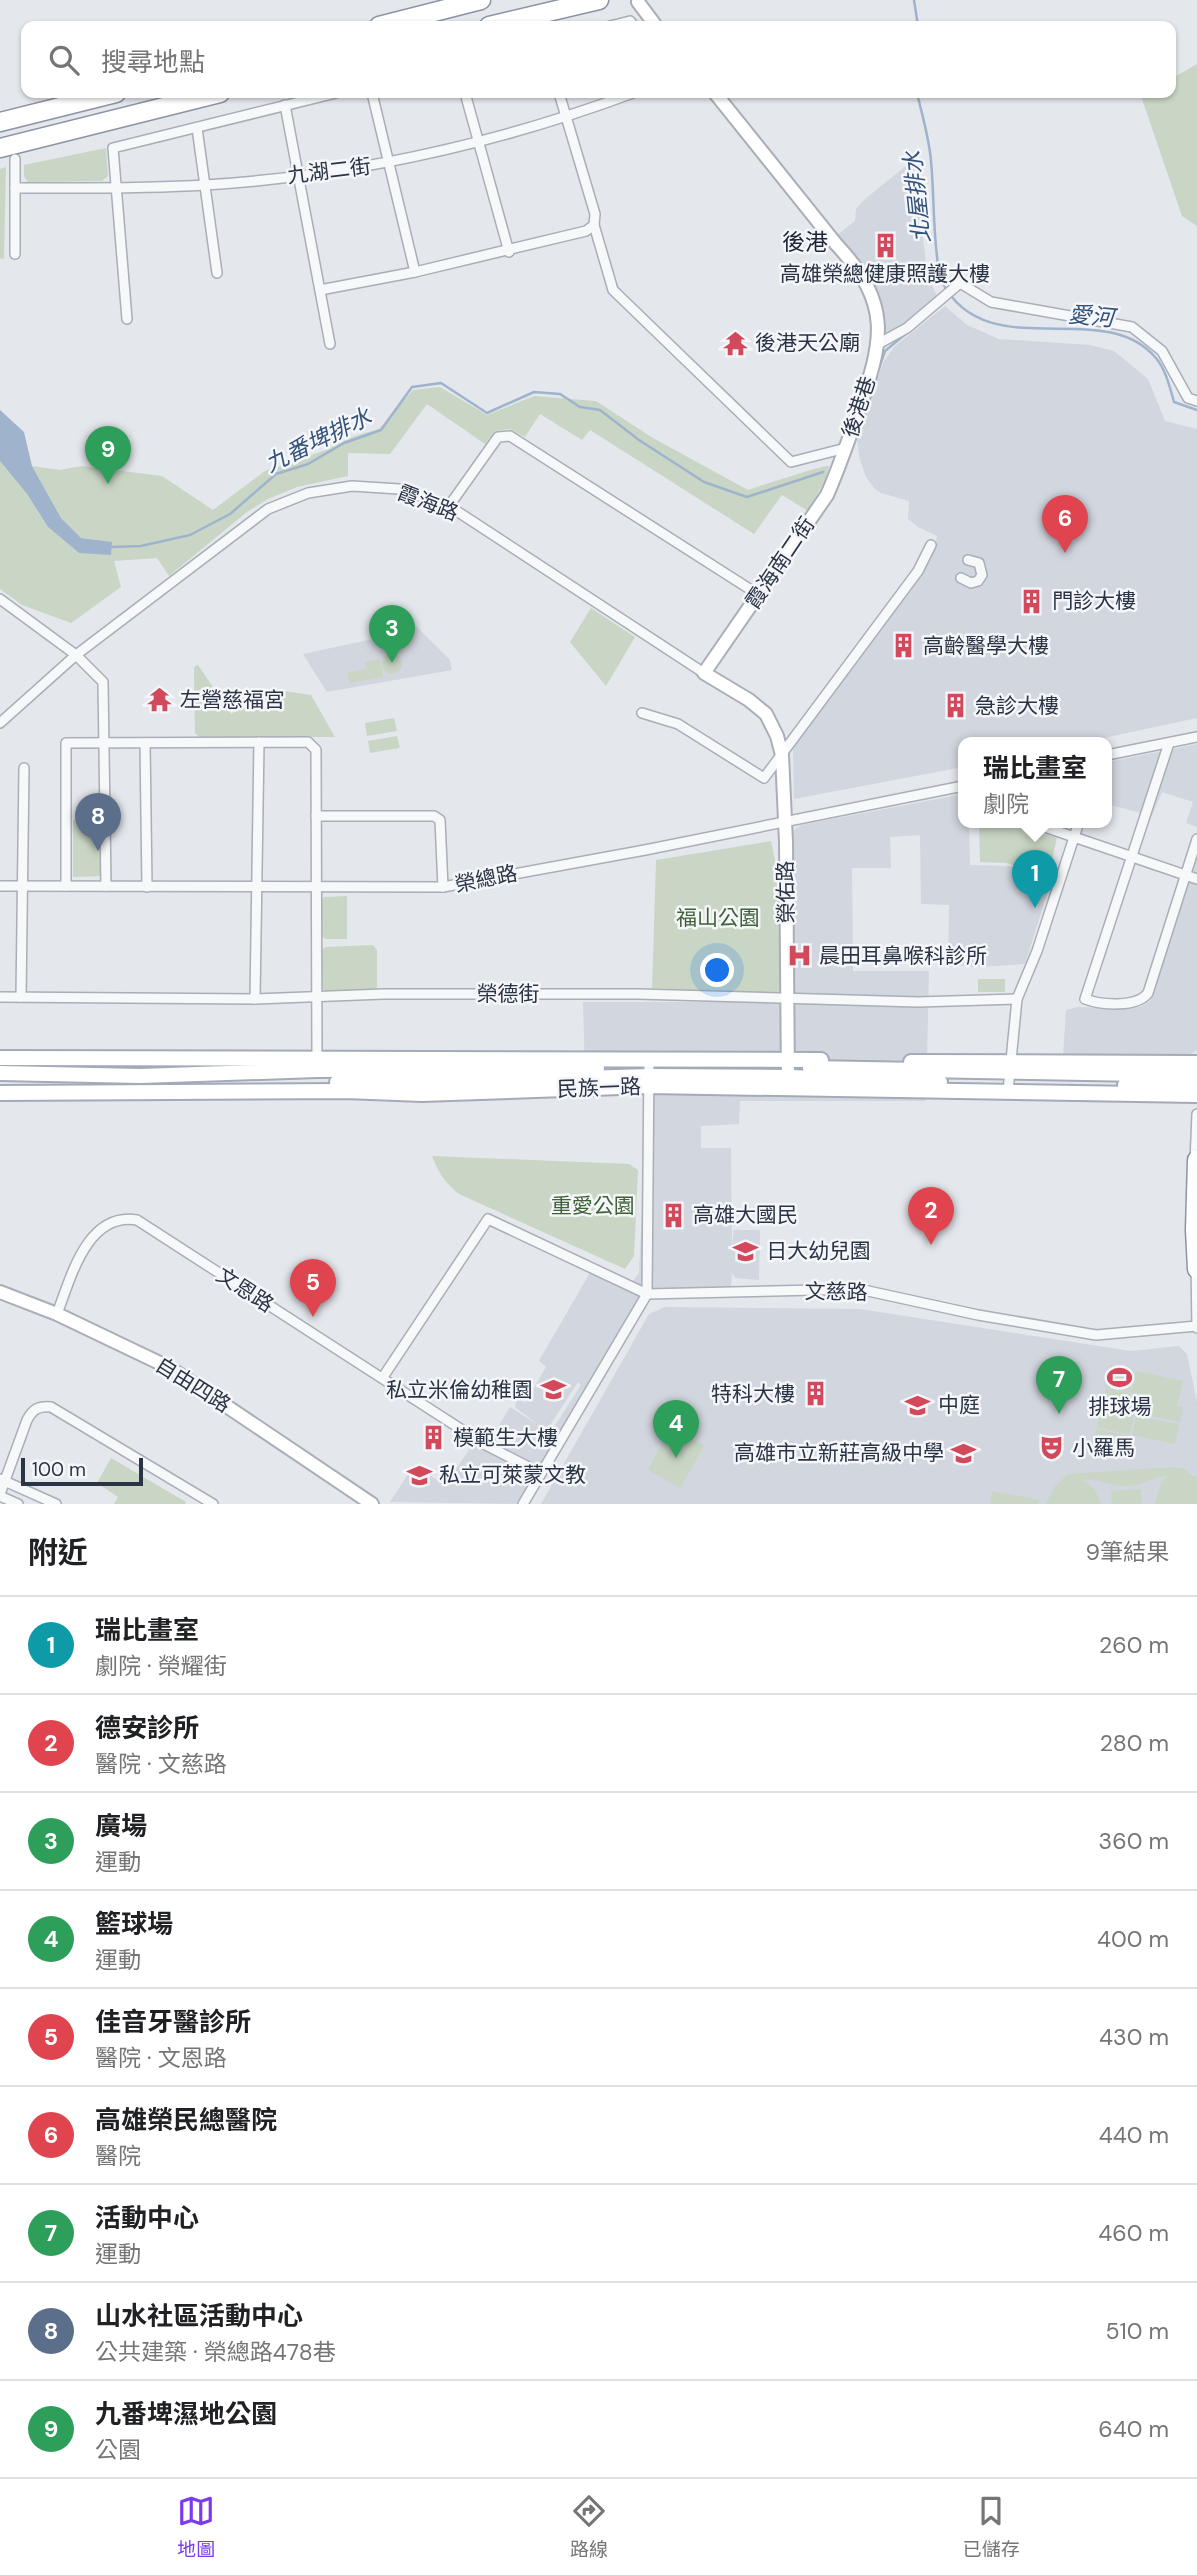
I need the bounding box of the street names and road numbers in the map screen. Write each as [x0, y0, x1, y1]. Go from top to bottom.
street label: 九湖二街 [286, 152, 372, 190]
street label: 後港巷 [836, 373, 882, 441]
street label: 霞海路 [394, 479, 462, 527]
street label: 霞海南二街 [739, 512, 821, 614]
street label: 榮總路 [452, 859, 520, 899]
street label: 榮佑路 [771, 860, 801, 924]
street label: 榮德街 [477, 980, 540, 1008]
street label: 民族一路 [557, 1073, 641, 1103]
street label: 文恩路 [211, 1261, 279, 1319]
street label: 文慈路 [804, 1277, 868, 1307]
street label: 自由四路 [150, 1351, 236, 1419]

